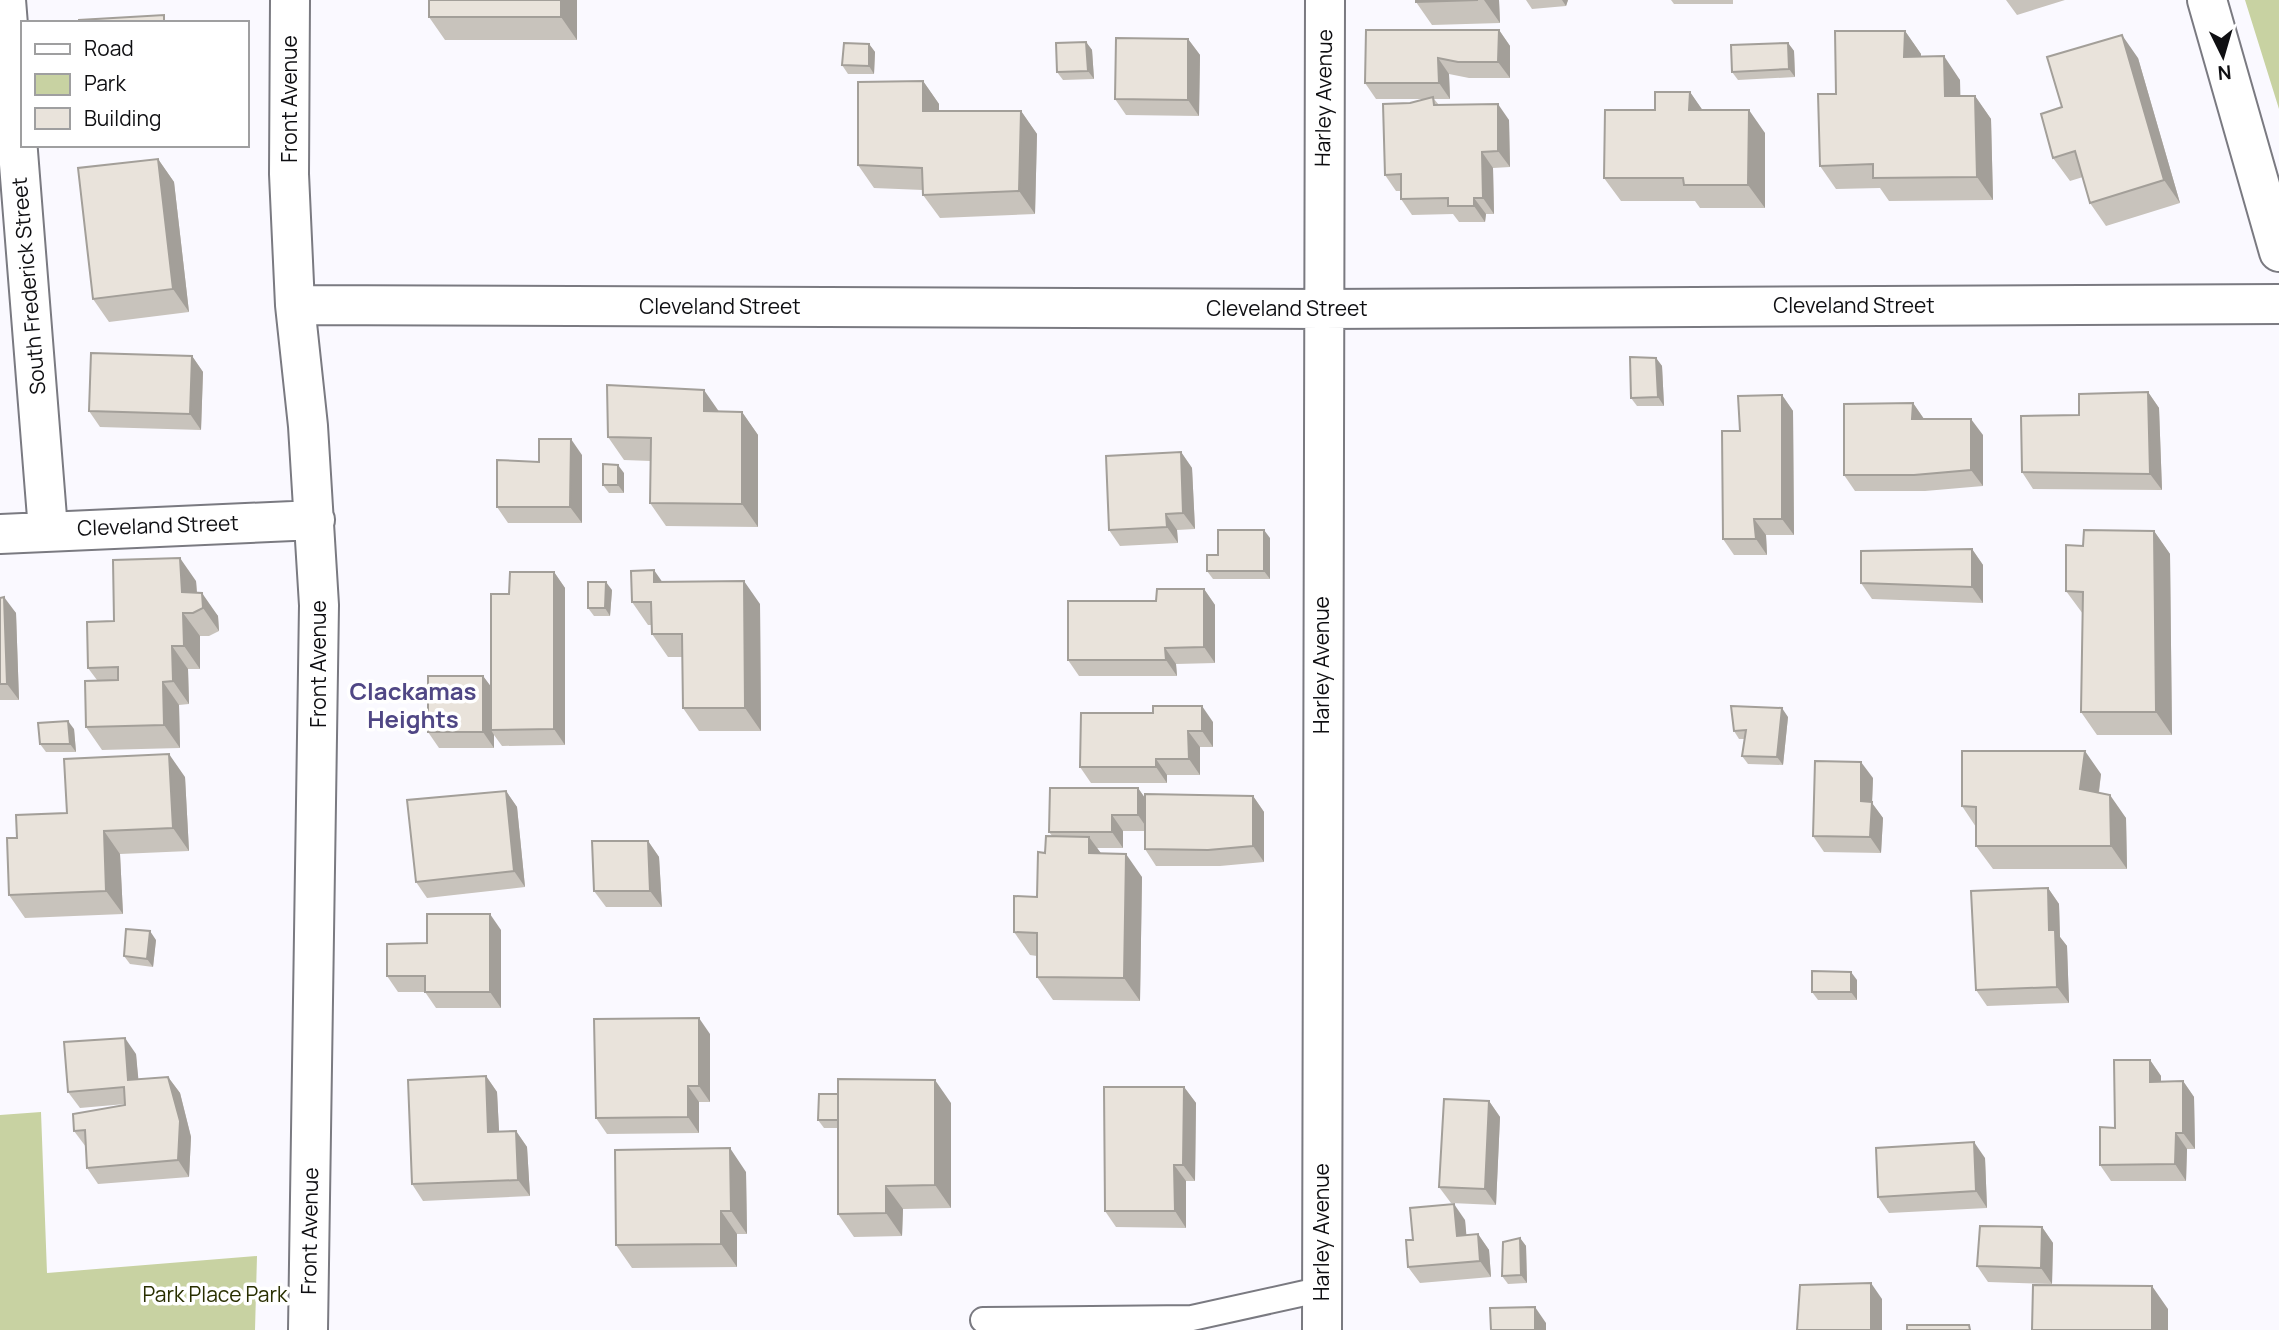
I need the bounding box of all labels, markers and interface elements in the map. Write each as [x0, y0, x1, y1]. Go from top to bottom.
legend [21, 21, 248, 147]
north arrow [2188, 21, 2258, 91]
street label: Harley Avenue [1308, 29, 1338, 167]
text: Road [84, 34, 134, 62]
street label: Front Avenue [275, 35, 303, 163]
text: N [2217, 59, 2232, 86]
text: Park [84, 69, 126, 97]
text: Building [84, 104, 161, 132]
street label: South Frederick Street [5, 176, 51, 396]
street label: Cleveland Street [1773, 291, 1935, 319]
street label: Cleveland Street [639, 292, 801, 320]
street label: Cleveland Street [1206, 294, 1368, 322]
street label: Cleveland Street [77, 508, 239, 542]
street label: Harley Avenue [1307, 596, 1335, 734]
street label: Front Avenue [304, 600, 332, 728]
district label: Clackamas Heights [349, 674, 477, 735]
street label: Harley Avenue [1307, 1163, 1335, 1301]
street label: Front Avenue [294, 1167, 324, 1295]
park label: Park Place Park [143, 1280, 288, 1308]

